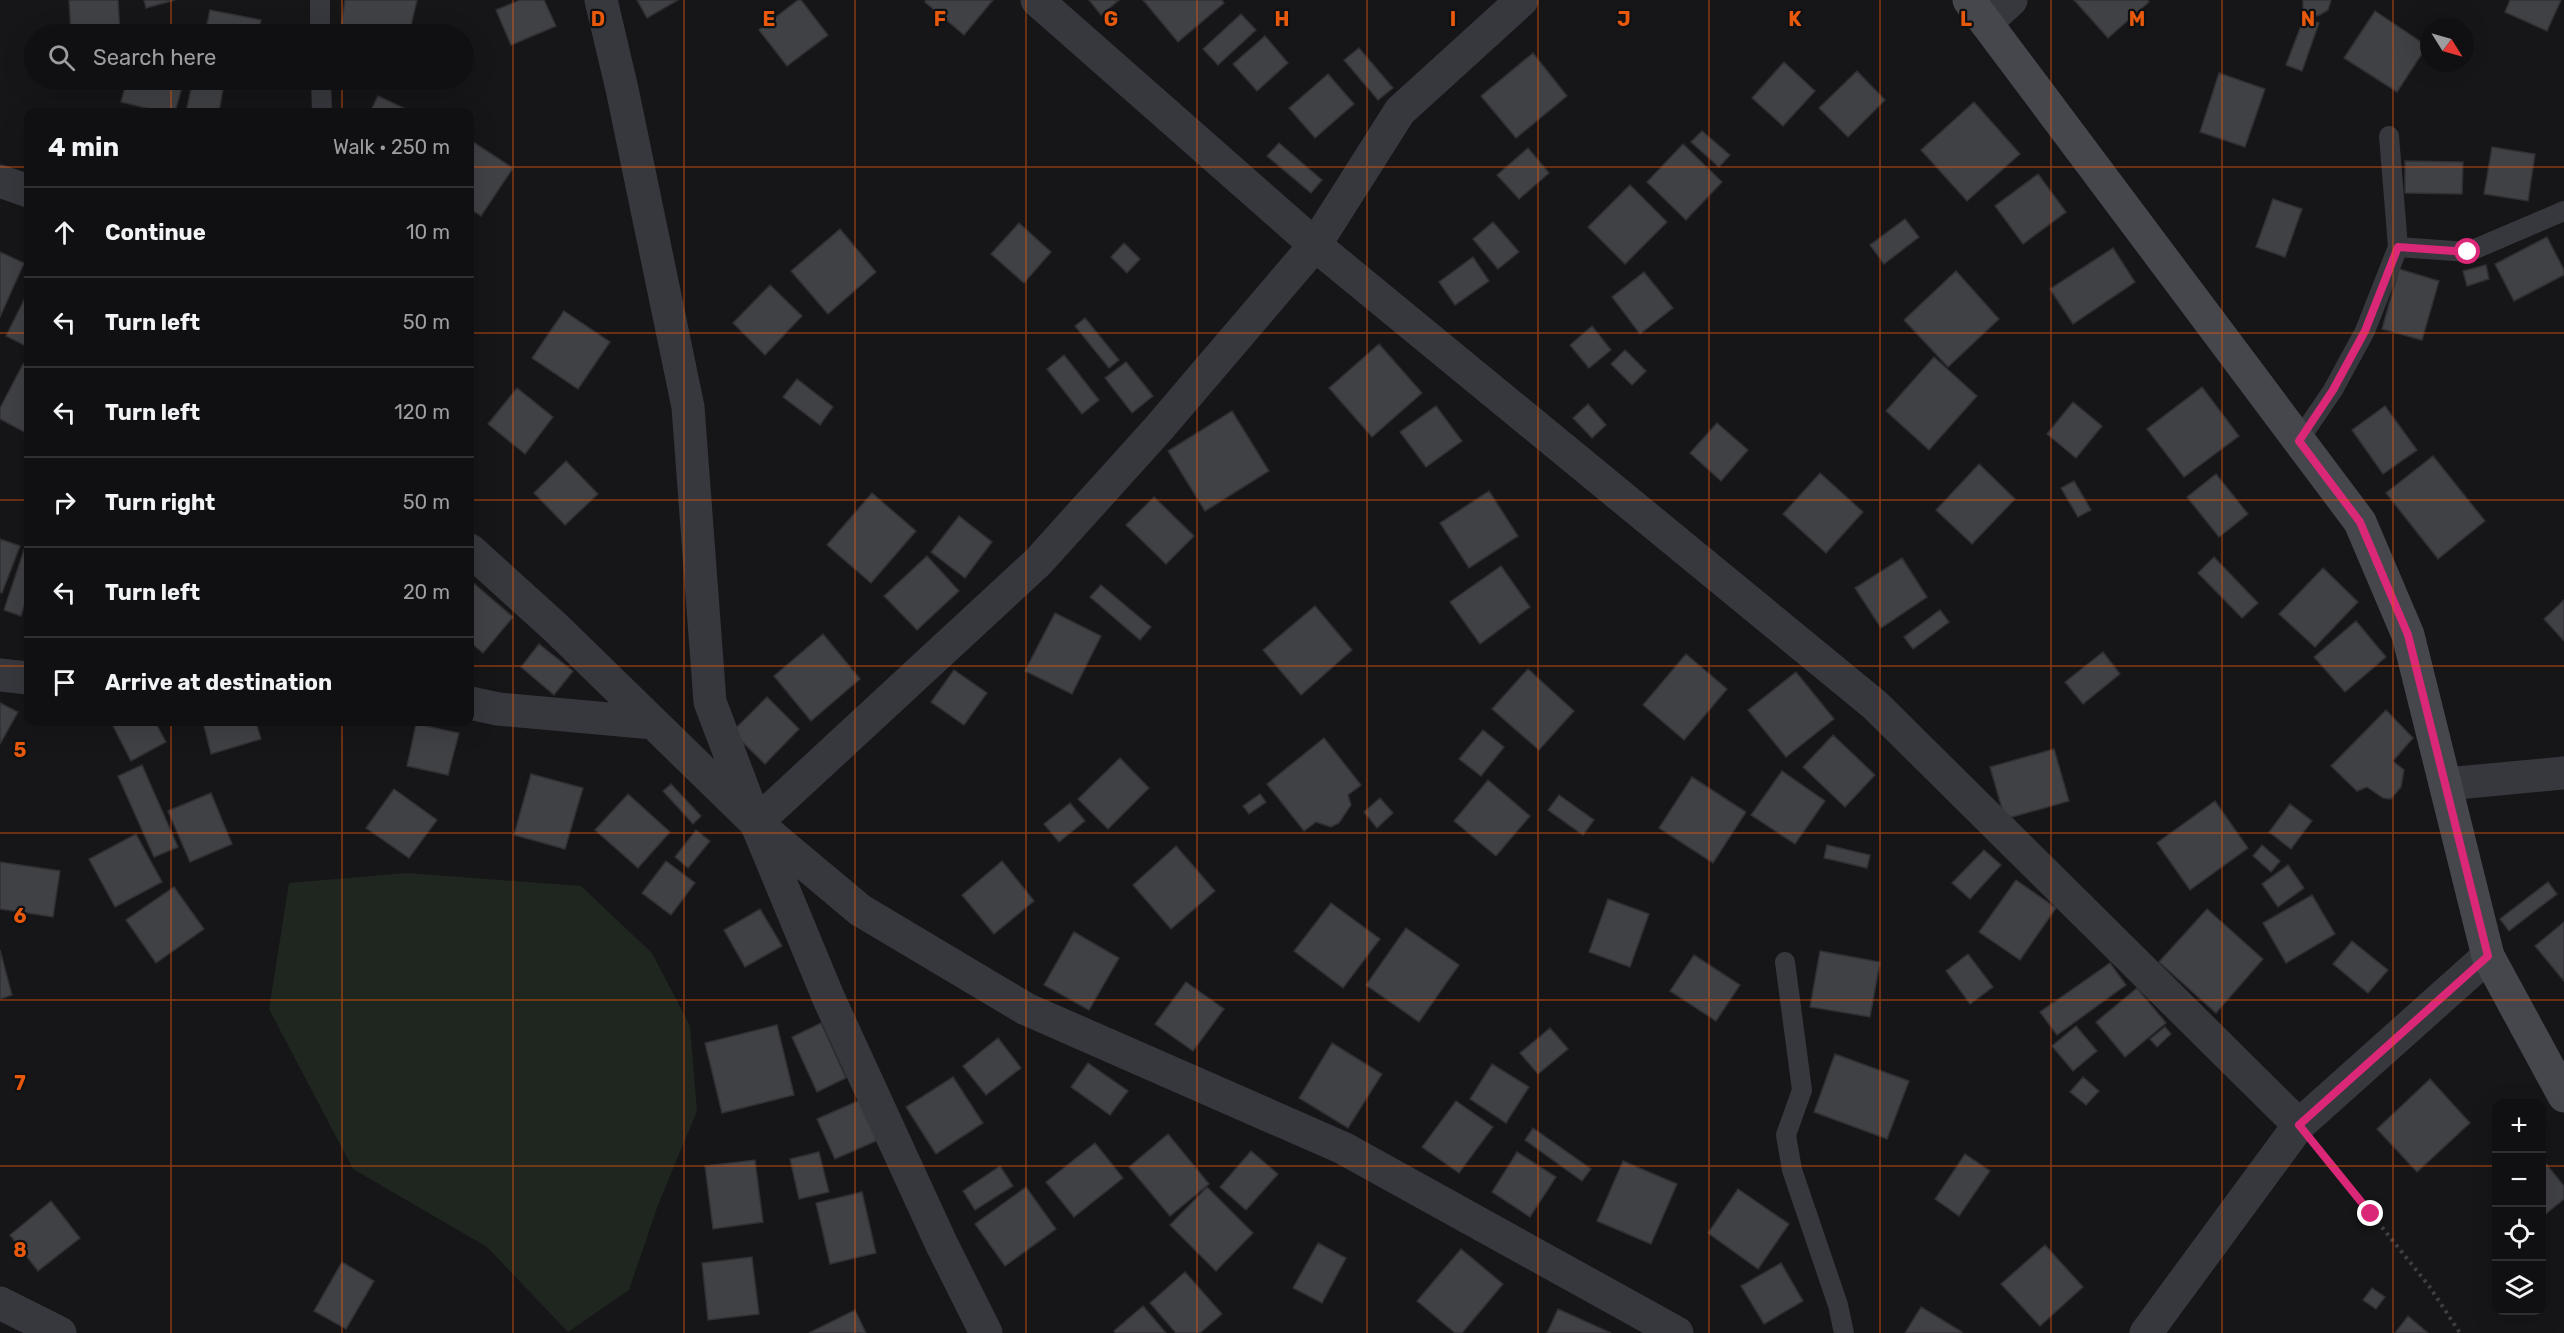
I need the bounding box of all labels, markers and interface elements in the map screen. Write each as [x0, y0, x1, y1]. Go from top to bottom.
text: D [591, 7, 605, 31]
text: E [763, 7, 775, 31]
text: F [934, 7, 946, 31]
text: G [1104, 7, 1118, 31]
text: H [1275, 7, 1289, 31]
text: I [1450, 7, 1456, 31]
text: J [1617, 7, 1631, 31]
text: K [1788, 7, 1802, 31]
text: L [1960, 7, 1972, 31]
text: M [2129, 7, 2145, 31]
text: N [2301, 7, 2315, 31]
north arrow [2420, 18, 2474, 72]
search box [24, 24, 474, 90]
icon: search [45, 41, 78, 74]
text: Search here [93, 44, 216, 71]
text: 4 min [48, 132, 119, 163]
text: Walk · 250 m [333, 135, 450, 159]
icon: ahead [48, 216, 81, 249]
text: Continue [105, 219, 206, 246]
text: 10 m [406, 220, 450, 244]
route start [2454, 238, 2480, 264]
icon: left [48, 306, 81, 339]
text: Turn left [105, 309, 200, 336]
text: 50 m [403, 310, 450, 334]
icon: left [48, 396, 81, 429]
text: Turn left [105, 399, 200, 426]
text: 120 m [394, 400, 450, 424]
icon: right [48, 486, 81, 519]
text: Turn right [105, 489, 215, 516]
text: 50 m [403, 490, 450, 514]
icon: left [48, 576, 81, 609]
text: Turn left [105, 579, 200, 606]
text: 20 m [403, 580, 450, 604]
icon: arrive [48, 666, 81, 699]
text: Arrive at destination [105, 669, 332, 696]
text: 5 [14, 738, 27, 762]
text: 6 [13, 904, 27, 928]
text: 7 [14, 1071, 26, 1095]
map controls [2492, 1099, 2546, 1315]
button: + [2492, 1099, 2546, 1153]
button: − [2492, 1153, 2546, 1207]
route end [2357, 1200, 2383, 1226]
button: locate [2492, 1207, 2546, 1261]
text: 8 [13, 1238, 27, 1262]
button: layers [2492, 1261, 2546, 1315]

